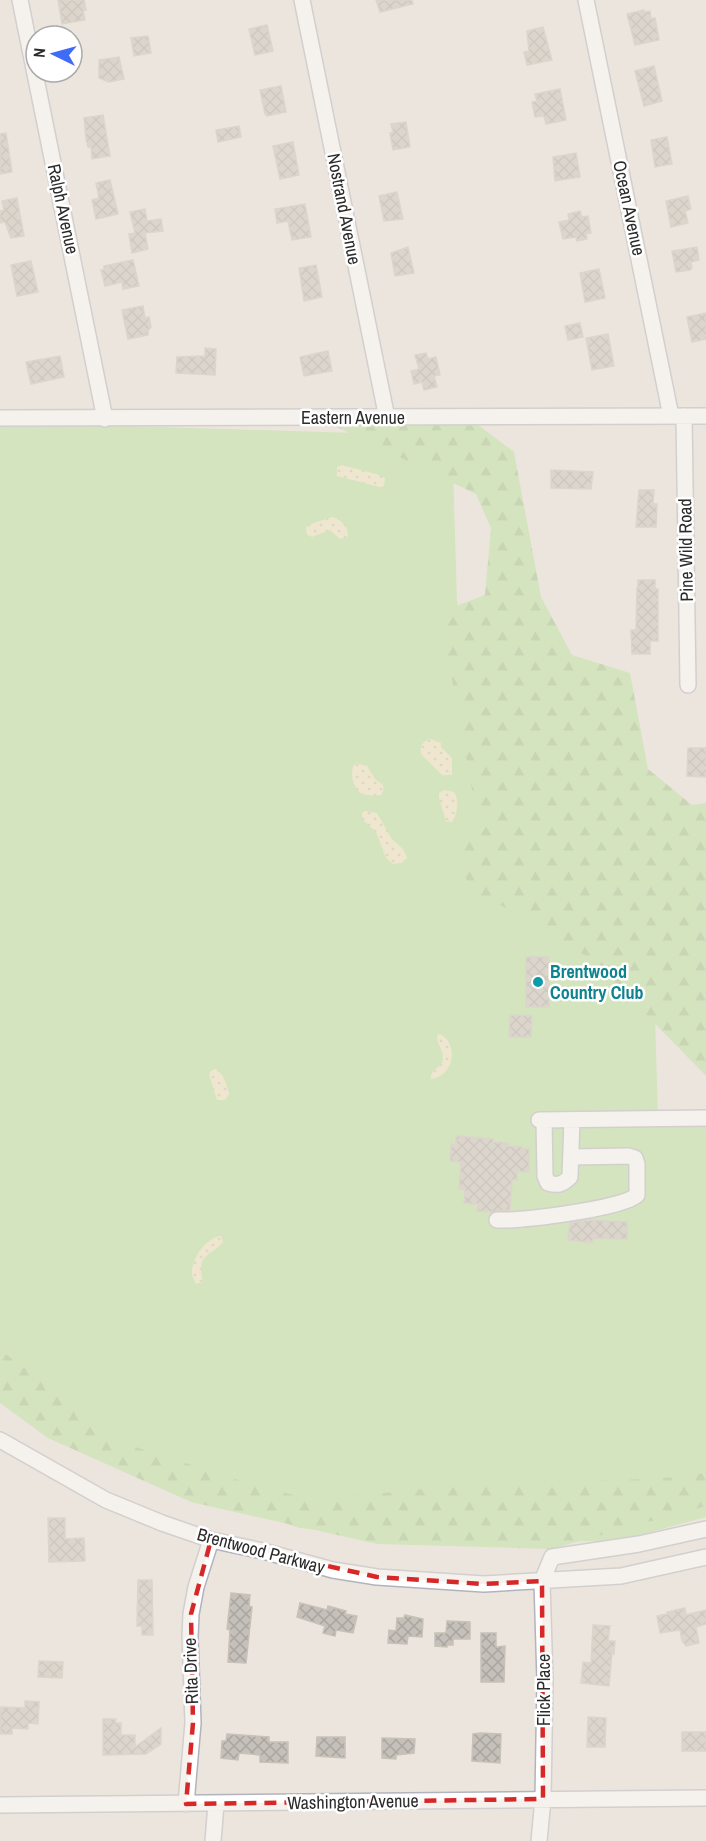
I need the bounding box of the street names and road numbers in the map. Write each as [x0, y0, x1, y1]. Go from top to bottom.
street label: Nostrand Avenue [321, 151, 368, 267]
street label: Ocean Avenue [607, 158, 652, 258]
street label: Ralph Avenue [42, 161, 85, 256]
street label: Eastern Avenue [301, 405, 405, 430]
street label: Pine Wild Road [672, 498, 699, 602]
street label: Brentwood Parkway [194, 1521, 328, 1580]
street label: Rita Drive [177, 1637, 204, 1705]
street label: Flick Place [531, 1654, 556, 1726]
street label: Washington Avenue [287, 1788, 419, 1815]

